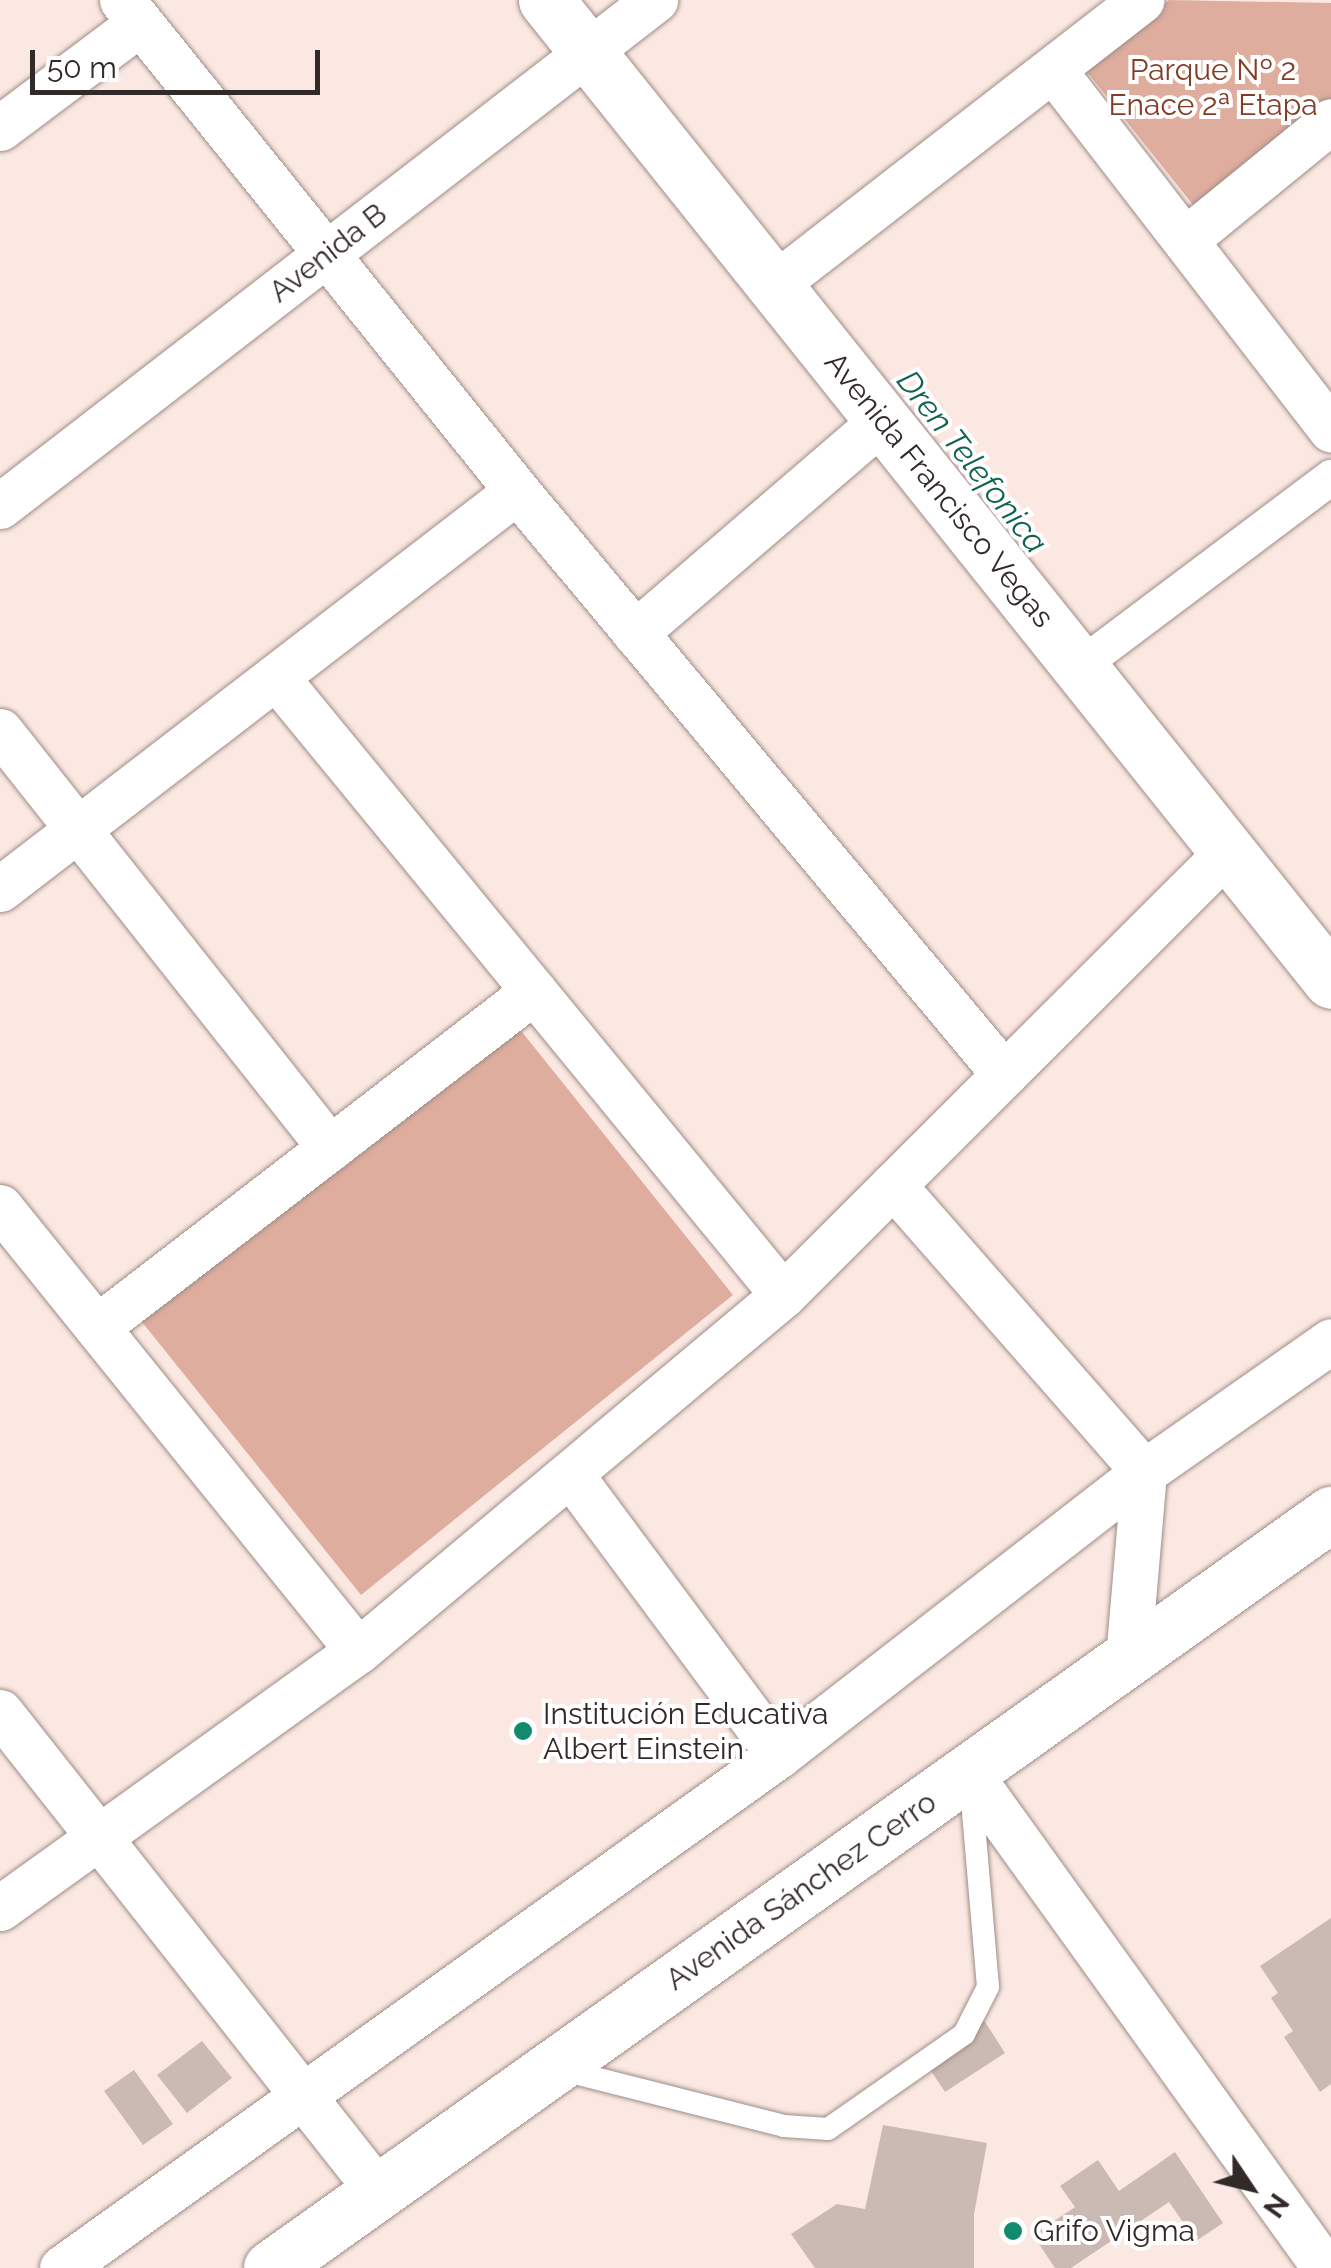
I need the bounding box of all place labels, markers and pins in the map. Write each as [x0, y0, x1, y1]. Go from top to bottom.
place label: Institución Educativa Albert Einstein [543, 1696, 828, 1766]
marker: Institución Educativa Albert Einstein [512, 1720, 534, 1742]
place label: Grifo Vigma [1033, 2213, 1196, 2249]
marker: Grifo Vigma [1002, 2220, 1024, 2242]

